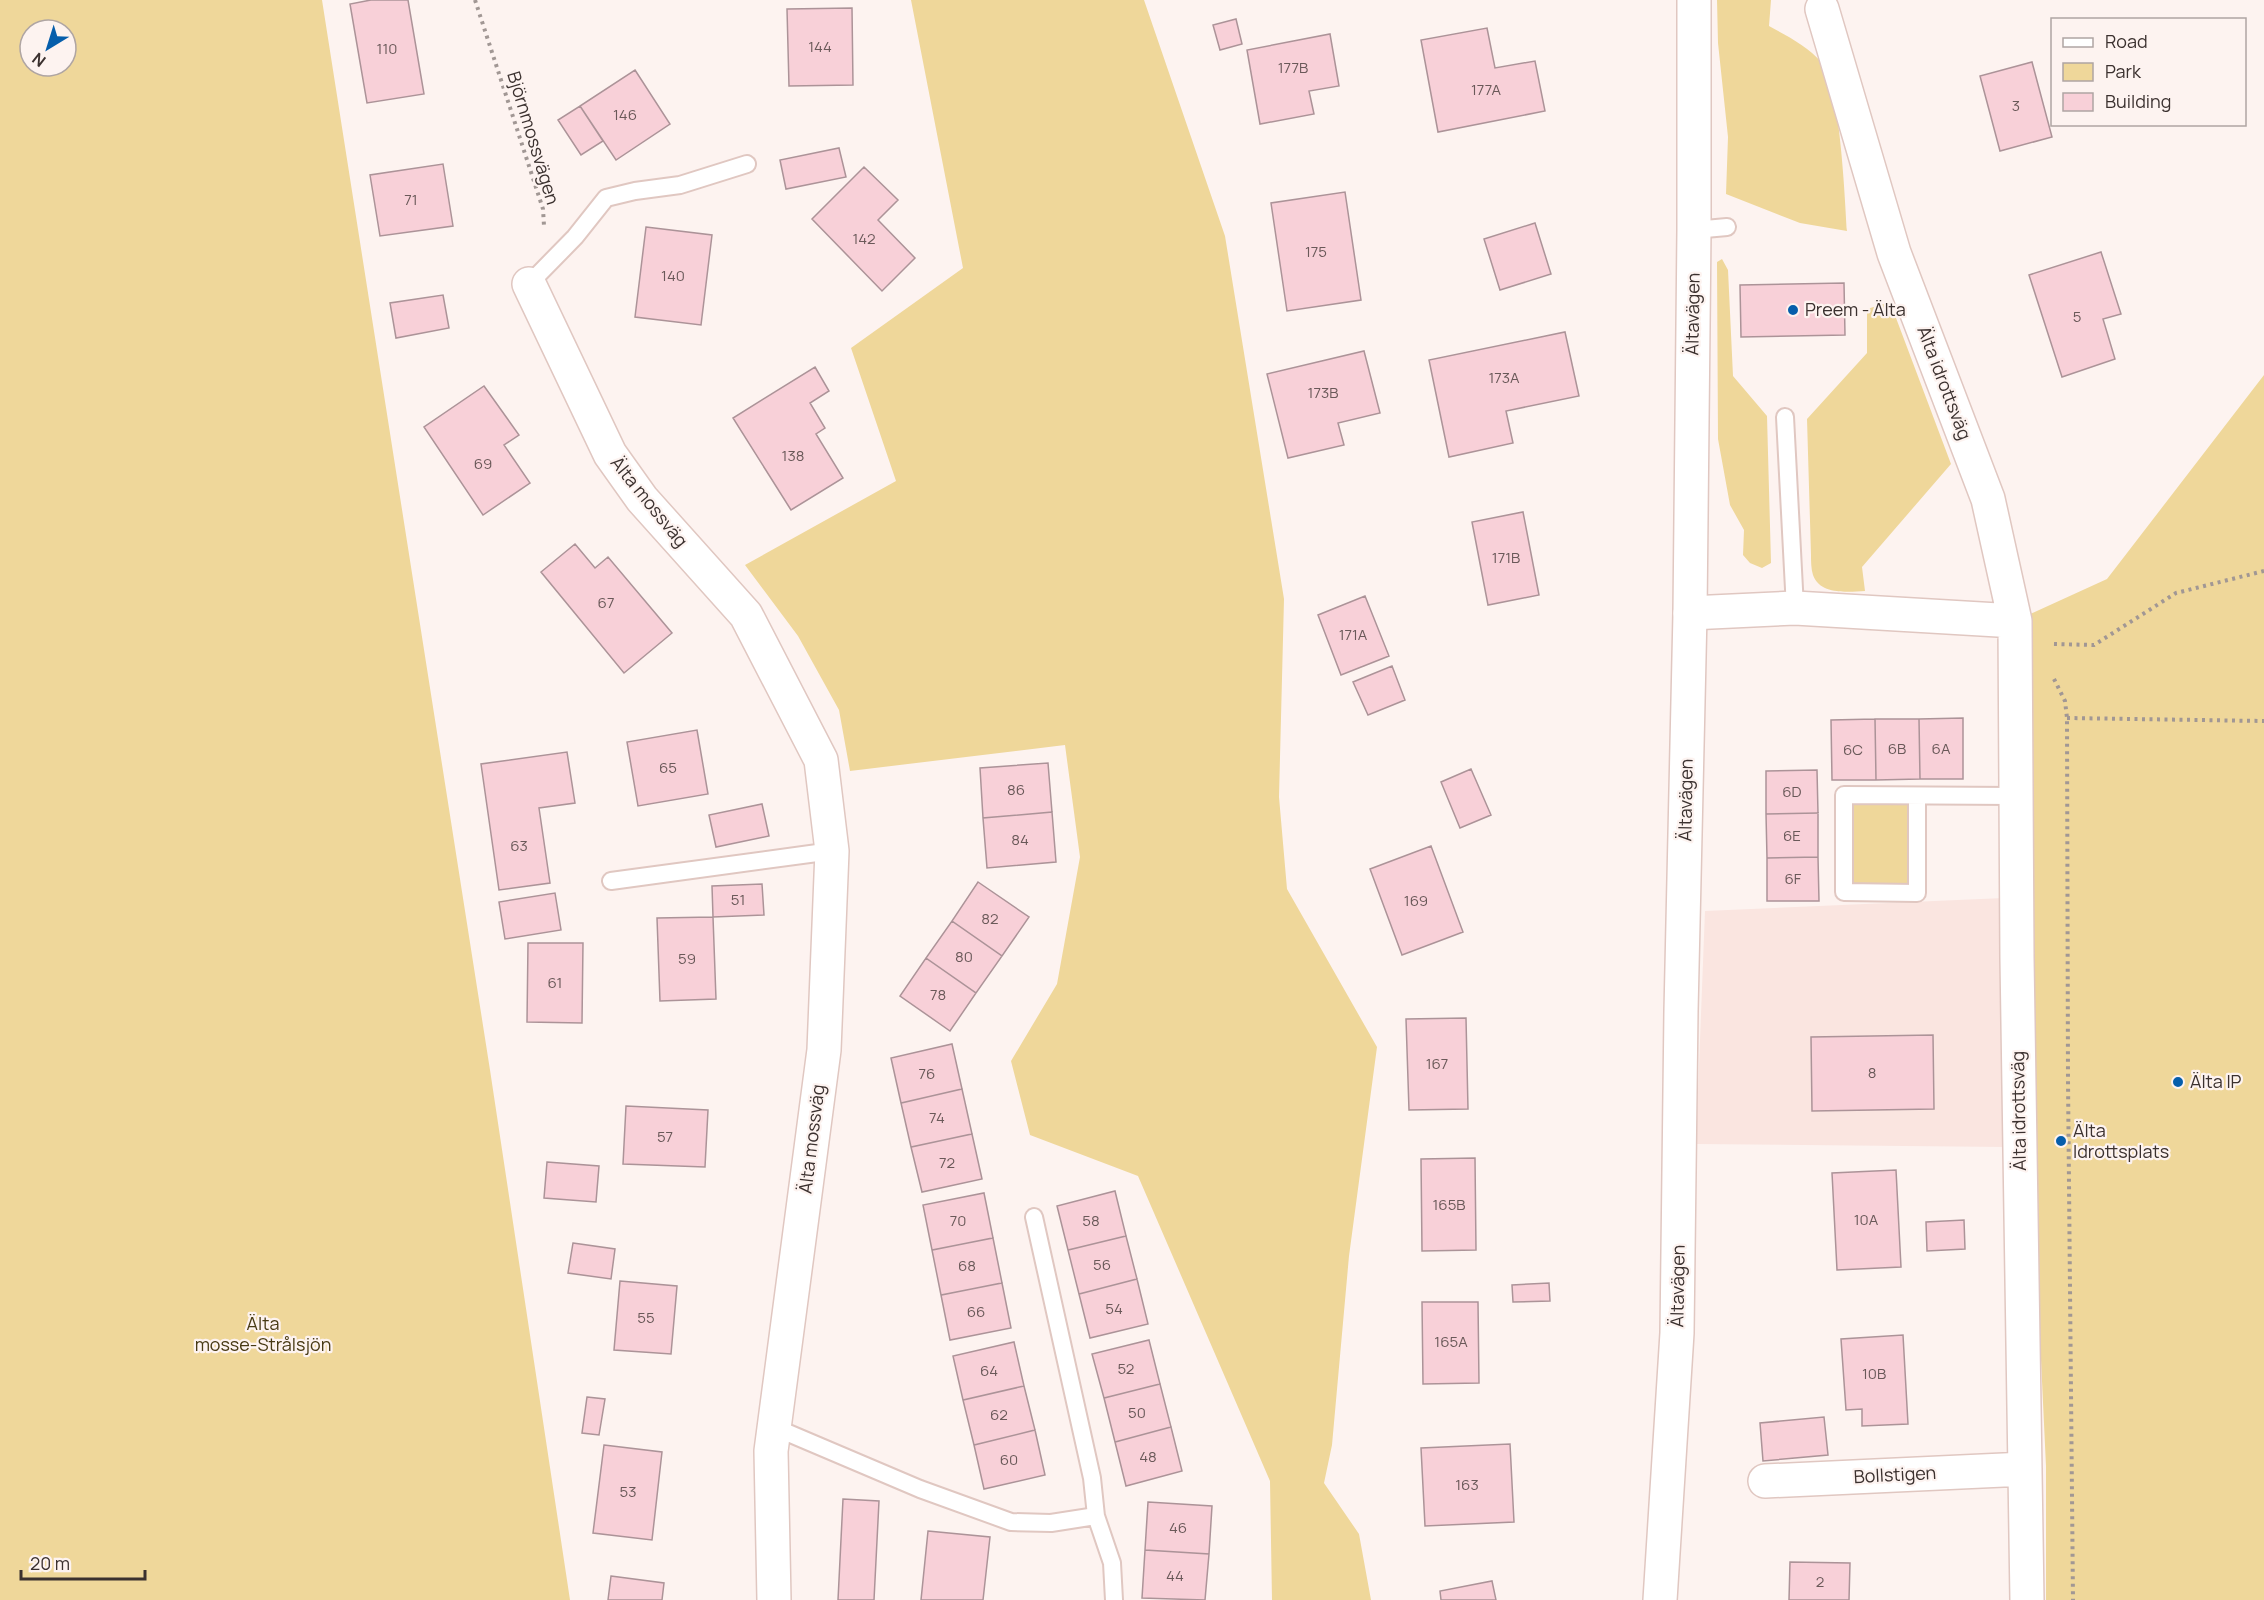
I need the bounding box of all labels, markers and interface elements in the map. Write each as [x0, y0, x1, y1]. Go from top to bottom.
north arrow [18, 18, 78, 78]
legend [2051, 18, 2246, 126]
text: Road [2105, 29, 2148, 53]
house number: 144 [808, 36, 832, 57]
house number: 110 [377, 38, 397, 59]
text: N [27, 48, 50, 72]
house number: 177B [1278, 57, 1308, 78]
text: Park [2105, 59, 2142, 83]
street label: Björnmossvägen [502, 68, 566, 207]
house number: 177A [1471, 79, 1502, 100]
text: Building [2105, 89, 2171, 113]
house number: 3 [2012, 95, 2020, 116]
house number: 146 [613, 104, 637, 125]
house number: 71 [404, 189, 418, 210]
house number: 142 [852, 228, 876, 249]
house number: 175 [1305, 241, 1327, 262]
house number: 140 [661, 265, 685, 286]
street label: Ältavägen [1679, 272, 1705, 356]
place label: Preem - Älta [1805, 297, 1906, 321]
marker: Preem - Älta [1786, 303, 1800, 317]
house number: 5 [2073, 306, 2081, 327]
street label: Älta idrottsväg [1912, 322, 1978, 443]
house number: 173A [1488, 367, 1520, 388]
house number: 173B [1308, 382, 1338, 403]
house number: 138 [782, 445, 804, 466]
street label: Älta mossväg [606, 451, 694, 552]
house number: 69 [474, 453, 492, 474]
house number: 171B [1492, 547, 1520, 568]
house number: 67 [598, 592, 614, 613]
house number: 171A [1339, 624, 1368, 645]
house number: 6B [1888, 738, 1906, 759]
house number: 6A [1932, 738, 1951, 759]
house number: 6C [1843, 739, 1863, 760]
house number: 65 [659, 757, 677, 778]
street label: Ältavägen [1672, 758, 1698, 842]
house number: 86 [1007, 779, 1025, 800]
house number: 6D [1782, 781, 1802, 802]
house number: 6E [1783, 825, 1801, 846]
house number: 84 [1011, 829, 1029, 850]
house number: 63 [510, 835, 528, 856]
house number: 6F [1785, 868, 1802, 889]
house number: 51 [731, 889, 745, 910]
house number: 169 [1404, 890, 1428, 911]
house number: 82 [981, 908, 999, 929]
house number: 80 [955, 946, 973, 967]
house number: 59 [678, 948, 696, 969]
house number: 61 [548, 972, 562, 993]
house number: 78 [930, 984, 946, 1005]
street label: Älta idrottsväg [2005, 1051, 2031, 1171]
house number: 167 [1426, 1053, 1448, 1074]
house number: 8 [1868, 1062, 1876, 1083]
house number: 76 [919, 1063, 935, 1084]
place label: Älta IP [2190, 1069, 2242, 1093]
marker: Älta IP [2171, 1075, 2185, 1089]
street label: Älta mossväg [792, 1083, 830, 1195]
house number: 74 [929, 1107, 945, 1128]
place label: Älta Idrottsplats [2073, 1118, 2169, 1163]
house number: 57 [657, 1126, 673, 1147]
marker: Älta Idrottsplats [2054, 1134, 2068, 1148]
house number: 72 [939, 1152, 955, 1173]
house number: 165B [1432, 1194, 1466, 1215]
house number: 10A [1854, 1209, 1879, 1230]
house number: 70 [950, 1210, 966, 1231]
house number: 58 [1082, 1210, 1100, 1231]
street label: Ältavägen [1664, 1244, 1690, 1328]
house number: 56 [1093, 1254, 1111, 1275]
house number: 68 [958, 1255, 976, 1276]
house number: 54 [1105, 1298, 1123, 1319]
house number: 66 [967, 1301, 985, 1322]
house number: 55 [637, 1307, 655, 1328]
park label: Älta mosse-Strålsjön [195, 1311, 331, 1356]
house number: 165A [1434, 1331, 1468, 1352]
house number: 52 [1118, 1358, 1134, 1379]
house number: 64 [980, 1360, 998, 1381]
house number: 10B [1862, 1363, 1886, 1384]
house number: 50 [1128, 1402, 1146, 1423]
house number: 62 [990, 1404, 1008, 1425]
house number: 48 [1139, 1446, 1157, 1467]
house number: 60 [1000, 1449, 1018, 1470]
street label: Bollstigen [1853, 1460, 1937, 1488]
house number: 163 [1455, 1474, 1479, 1495]
house number: 53 [620, 1481, 636, 1502]
house number: 46 [1169, 1517, 1187, 1538]
scale bar [21, 1543, 146, 1581]
text: 20 m [30, 1551, 70, 1575]
house number: 44 [1166, 1565, 1184, 1586]
house number: 2 [1816, 1571, 1824, 1592]

